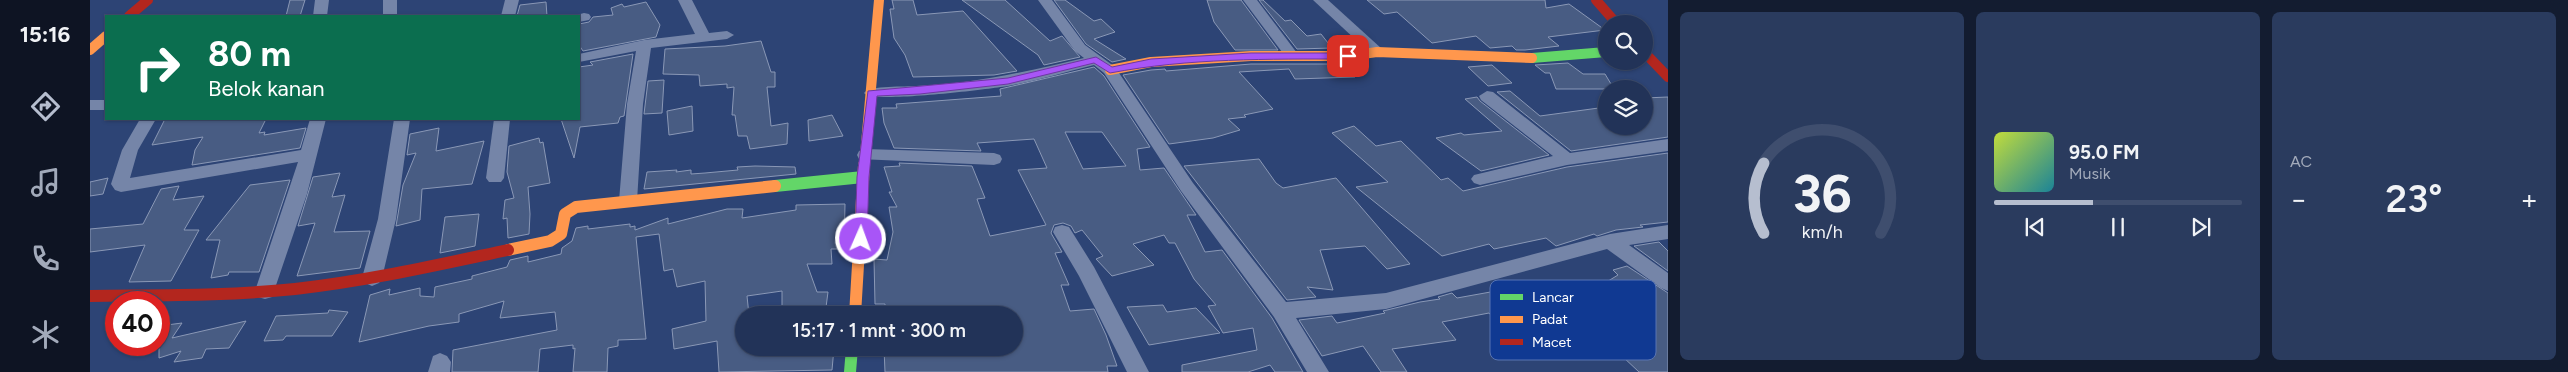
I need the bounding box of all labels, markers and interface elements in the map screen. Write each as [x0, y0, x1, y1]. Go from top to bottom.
map controls [1598, 15, 1653, 135]
button: search [1598, 15, 1653, 70]
text: 15:16 [20, 21, 70, 48]
text: 80 m [208, 33, 291, 75]
icon: right [125, 35, 190, 100]
pin [1327, 35, 1369, 77]
icon: arrive [1334, 42, 1362, 70]
text: Belok kanan [208, 75, 325, 102]
button: layers [1598, 80, 1653, 135]
icon: directions [28, 89, 63, 124]
text: 95.0 FM [2069, 141, 2139, 164]
text: AC [2290, 152, 2312, 171]
text: 36 [1792, 163, 1852, 225]
text: Musik [2069, 164, 2110, 183]
icon: music [28, 165, 63, 200]
text: 23° [2386, 176, 2442, 222]
text: − [2290, 182, 2307, 216]
text: + [2521, 182, 2538, 216]
position arrow [834, 212, 886, 264]
icon: previous [2021, 213, 2049, 241]
icon: pause [2104, 213, 2132, 241]
icon: next [2187, 213, 2215, 241]
text: km/h [1802, 221, 1842, 242]
icon: phone [28, 241, 63, 276]
legend [1490, 280, 1656, 360]
text: Lancar [1532, 289, 1574, 306]
speed limit sign: 40 [105, 291, 170, 356]
text: Padat [1532, 311, 1568, 328]
icon: climate [28, 317, 63, 352]
text: 15:17 · 1 mnt · 300 m [792, 319, 966, 342]
text: Macet [1532, 334, 1572, 351]

